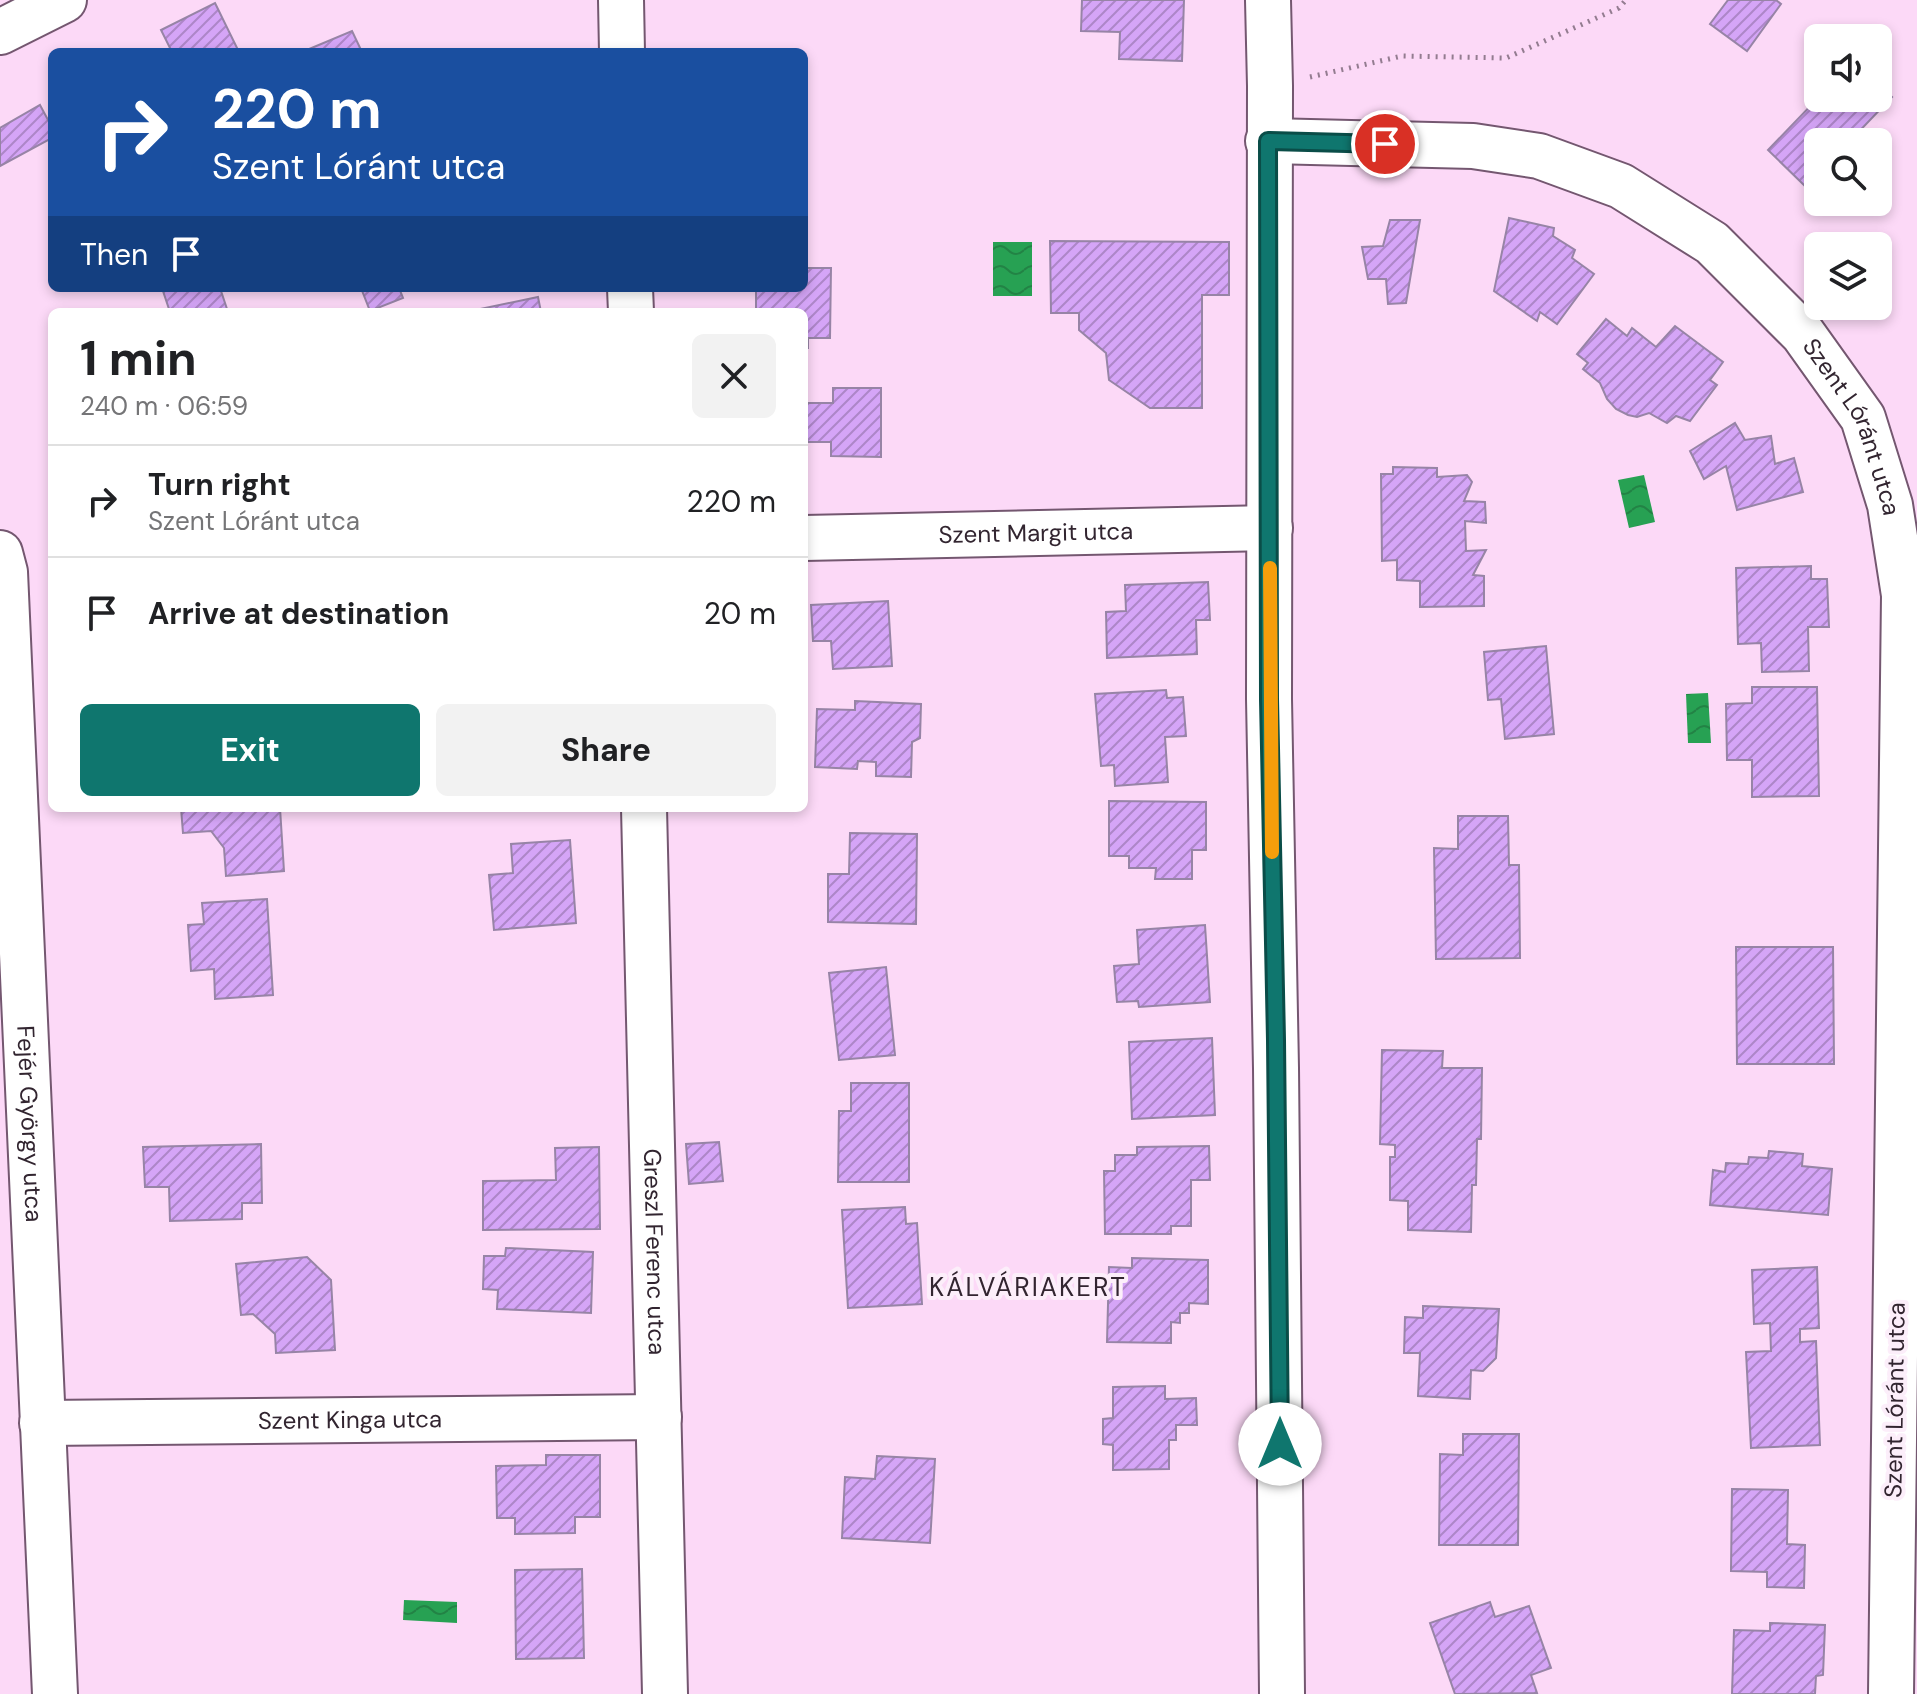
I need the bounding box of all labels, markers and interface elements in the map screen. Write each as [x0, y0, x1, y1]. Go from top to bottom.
map controls [1804, 24, 1892, 320]
button: sound [1804, 24, 1892, 112]
text: 220 m [212, 72, 382, 145]
icon: right [80, 80, 184, 184]
pin [1351, 110, 1419, 178]
icon: arrive [1363, 122, 1407, 166]
button: search [1804, 128, 1892, 216]
text: Szent Lóránt utca [212, 143, 505, 190]
icon: arrive [164, 232, 208, 276]
button: layers [1804, 232, 1892, 320]
text: Then [80, 235, 148, 274]
text: 1 min [80, 327, 197, 390]
street label: Szent Lóránt utca [1796, 332, 1907, 518]
button: close [692, 334, 776, 418]
text: 240 m · 06:59 [80, 389, 248, 423]
text: Turn right [148, 465, 291, 504]
icon: right [80, 479, 124, 523]
text: 220 m [687, 482, 776, 521]
text: Szent Lóránt utca [148, 504, 360, 538]
street label: Szent Margit utca [938, 515, 1134, 550]
icon: arrive [80, 591, 124, 635]
text: Arrive at destination [148, 594, 449, 633]
text: 20 m [704, 594, 776, 633]
button: Exit [80, 704, 420, 796]
button: Share [436, 704, 776, 796]
street label: Fejér György utca [10, 1025, 50, 1223]
street label: Greszl Ferenc utca [637, 1148, 673, 1356]
district label: KÁLVÁRIAKERT [929, 1270, 1127, 1304]
street label: Szent Lóránt utca [1877, 1302, 1912, 1498]
position arrow [1238, 1402, 1322, 1486]
street label: Szent Kinga utca [258, 1403, 442, 1436]

